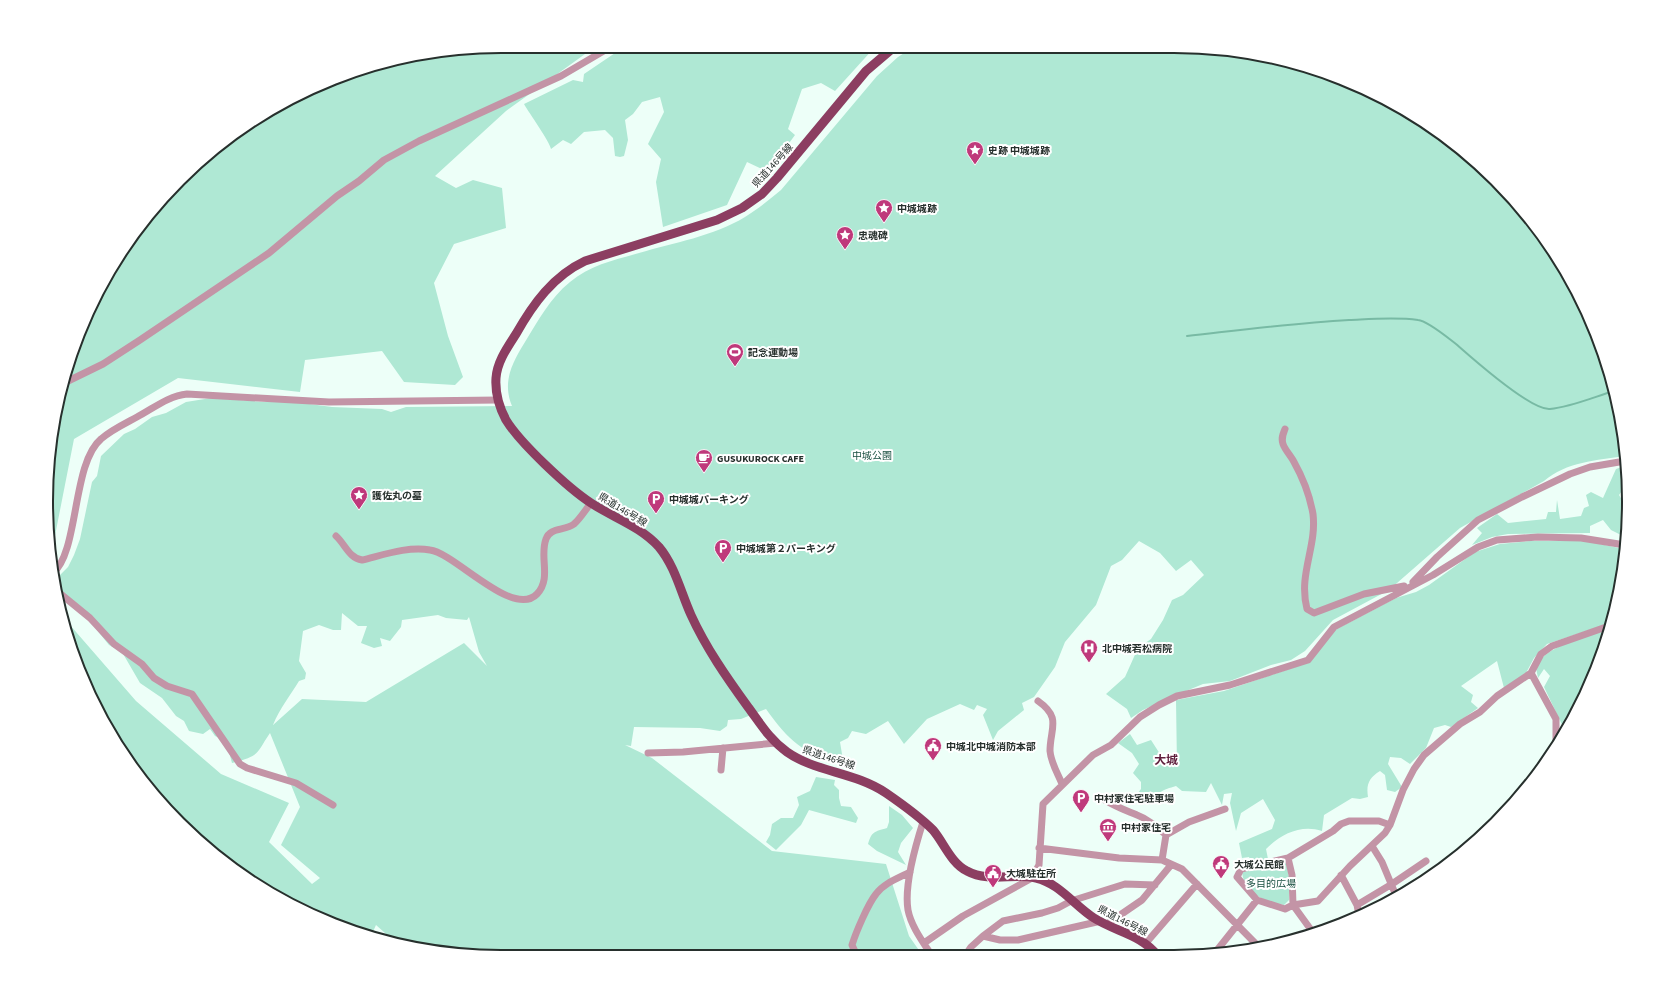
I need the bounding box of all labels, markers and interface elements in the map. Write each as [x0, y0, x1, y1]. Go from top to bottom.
place icon: 史跡 中城城跡 [965, 140, 985, 165]
street label: 県道146号線 [749, 141, 796, 191]
place label: 史跡 中城城跡 [988, 144, 1050, 158]
place icon: 中城城跡 [874, 198, 894, 223]
place label: 中城城跡 [897, 202, 937, 216]
place icon: 忠魂碑 [835, 225, 855, 250]
place label: 忠魂碑 [858, 229, 888, 243]
sports icon: 記念運動場 [725, 342, 745, 367]
place label: 記念運動場 [748, 346, 798, 360]
cafe icon: GUSUKUROCK CAFE [694, 448, 714, 473]
park label: 中城公園 [852, 449, 892, 463]
place label: GUSUKUROCK CAFE [717, 452, 804, 466]
place icon: 護佐丸の墓 [349, 485, 369, 510]
place label: 護佐丸の墓 [372, 489, 422, 503]
parking icon: 中城城パーキング [646, 489, 666, 514]
street label: 県道146号線 [595, 490, 650, 530]
place label: 中城城パーキング [669, 493, 749, 507]
parking icon: 中城城第２パーキング [713, 538, 733, 563]
place label: 中城城第２パーキング [736, 542, 836, 556]
hospital icon: 北中城若松病院 [1079, 638, 1099, 663]
place label: 北中城若松病院 [1102, 642, 1172, 656]
public building icon: 中城北中城消防本部 [923, 736, 943, 761]
place label: 中城北中城消防本部 [946, 740, 1036, 754]
street label: 県道146号線 [800, 743, 857, 773]
district label: 大城 [1154, 752, 1178, 769]
parking icon: 中村家住宅駐車場 [1071, 788, 1091, 813]
place label: 中村家住宅駐車場 [1094, 792, 1174, 806]
museum icon: 中村家住宅 [1098, 817, 1118, 842]
place label: 中村家住宅 [1121, 821, 1171, 835]
public building icon: 大城公民館 [1211, 854, 1231, 879]
place label: 大城公民館 [1234, 858, 1284, 872]
public building icon: 大城駐在所 [983, 863, 1003, 888]
place label: 大城駐在所 [1006, 867, 1056, 881]
park label: 多目的広場 [1246, 877, 1296, 891]
street label: 県道146号線 [1095, 902, 1150, 940]

